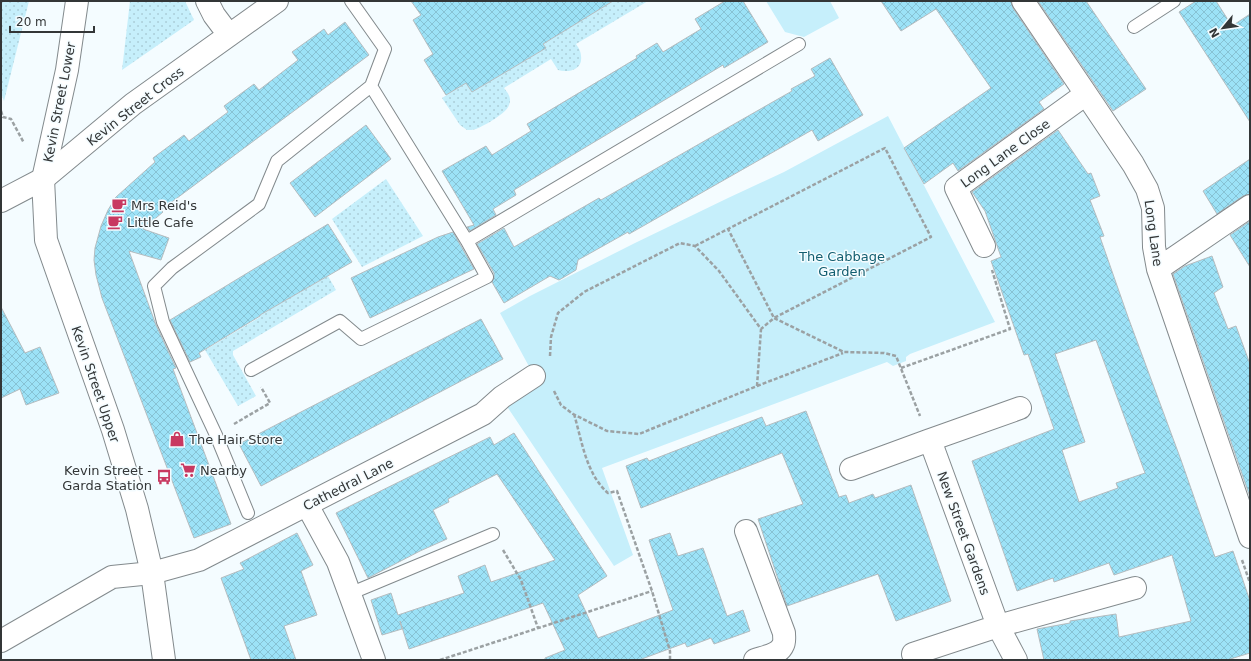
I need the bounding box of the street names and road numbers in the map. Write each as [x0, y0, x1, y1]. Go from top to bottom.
street label: Kevin Street Lower [40, 40, 79, 163]
street label: Kevin Street Cross [84, 64, 187, 149]
street label: Long Lane Close [958, 116, 1053, 191]
street label: Long Lane [1141, 199, 1166, 267]
street label: Kevin Street Upper [68, 324, 123, 445]
street label: Cathedral Lane [301, 455, 396, 514]
street label: New Street Gardens [934, 469, 993, 597]

